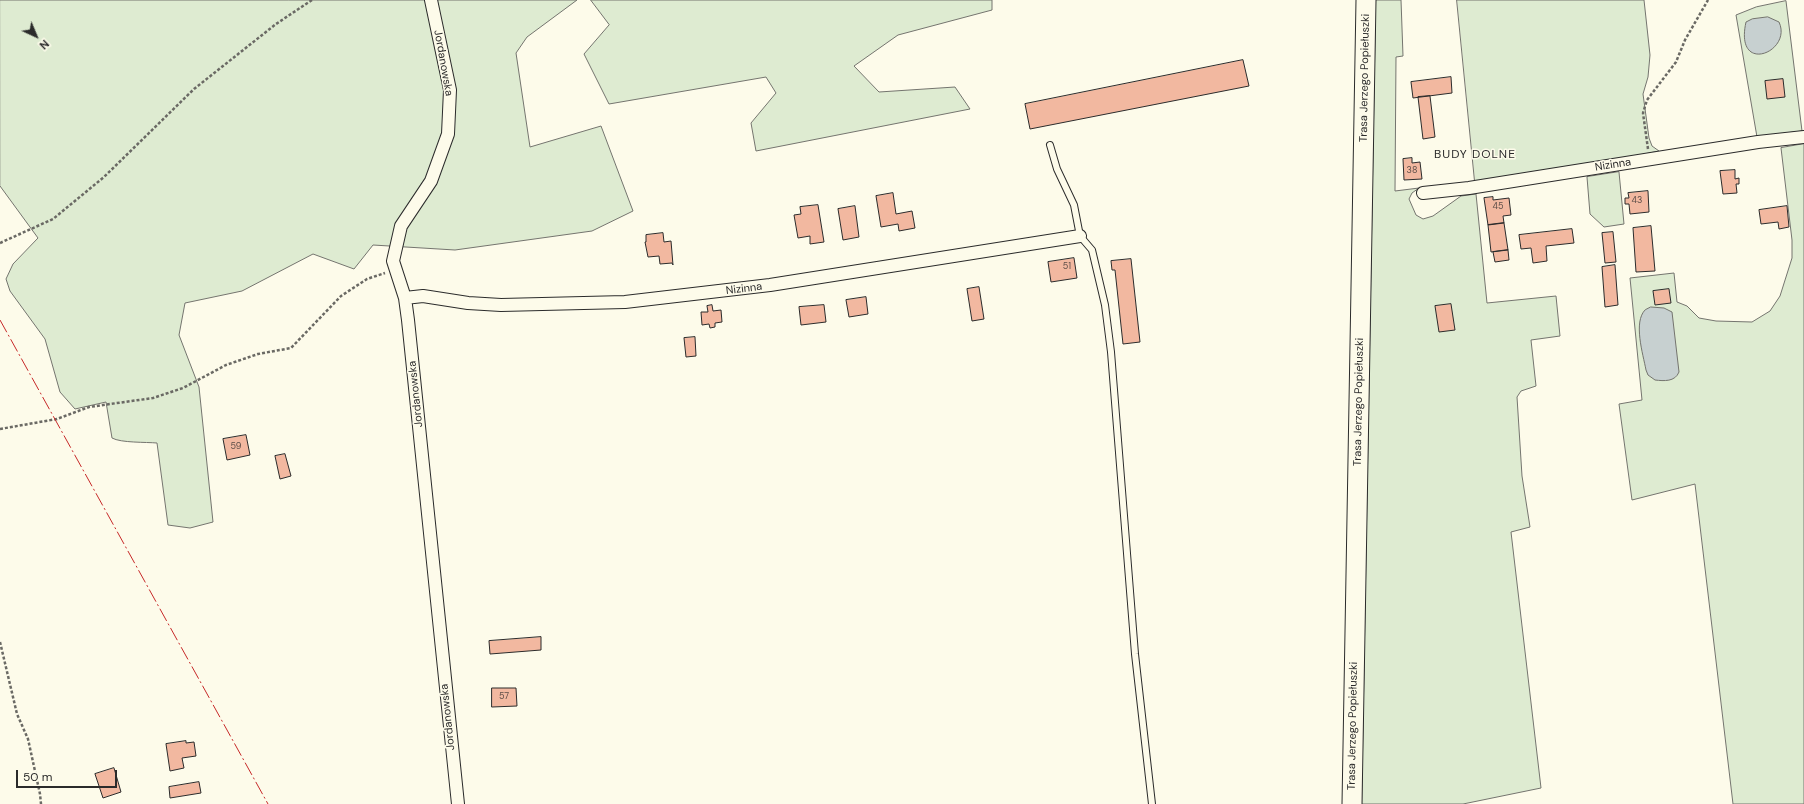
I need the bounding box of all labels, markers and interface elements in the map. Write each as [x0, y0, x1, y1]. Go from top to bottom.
street label: Trasa Jerzego Popiełuszki [1357, 14, 1373, 142]
north arrow [16, 16, 56, 56]
street label: Jordanowska [431, 29, 455, 97]
text: N [37, 37, 52, 52]
district label: BUDY DOLNE [1434, 148, 1516, 162]
street label: Nizinna [1594, 156, 1632, 174]
house number: 38 [1407, 166, 1417, 176]
house number: 43 [1632, 196, 1642, 206]
house number: 45 [1493, 202, 1503, 212]
house number: 51 [1063, 262, 1071, 272]
street label: Nizinna [725, 280, 763, 298]
street label: Trasa Jerzego Popiełuszki [1351, 338, 1367, 466]
street label: Jordanowska [406, 360, 426, 428]
house number: 59 [231, 442, 241, 452]
street label: Trasa Jerzego Popiełuszki [1345, 662, 1361, 790]
street label: Jordanowska [438, 683, 458, 751]
house number: 57 [499, 692, 509, 702]
scale bar [18, 762, 119, 788]
text: 50 m [23, 769, 52, 785]

